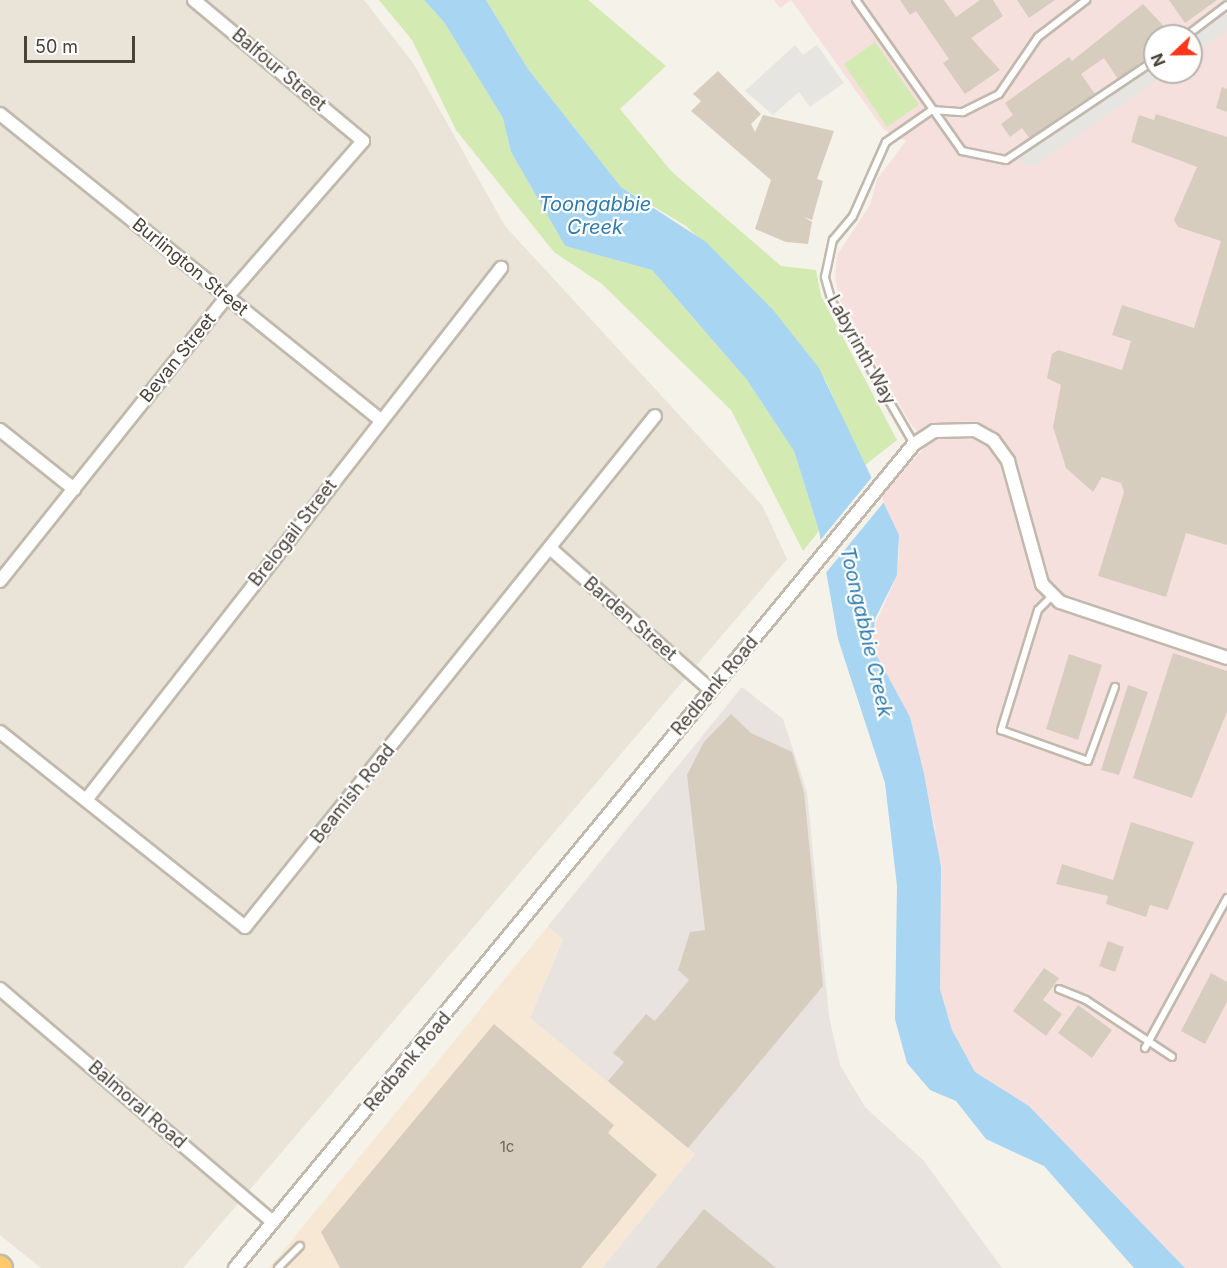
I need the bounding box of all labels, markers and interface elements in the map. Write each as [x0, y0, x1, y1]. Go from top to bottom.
scale bar [27, 24, 138, 62]
street label: Balfour Street [227, 24, 331, 116]
north arrow [1143, 24, 1203, 84]
text: 50 m [35, 36, 78, 57]
text: N [1147, 51, 1170, 69]
water label: Toongabbie Creek [539, 193, 651, 240]
street label: Burlington Street [128, 214, 252, 320]
street label: Labyrinth Way [822, 292, 900, 408]
street label: Bevan Street [135, 309, 221, 407]
street label: Brelogail Street [245, 475, 341, 591]
water label: Toongabbie Creek [835, 544, 897, 720]
street label: Barden Street [579, 573, 681, 665]
street label: Redbank Road [667, 632, 763, 740]
street label: Beamish Road [306, 740, 400, 848]
street label: Redbank Road [360, 1008, 456, 1116]
street label: Balmoral Road [84, 1057, 190, 1153]
house number: 1c [500, 1138, 514, 1156]

